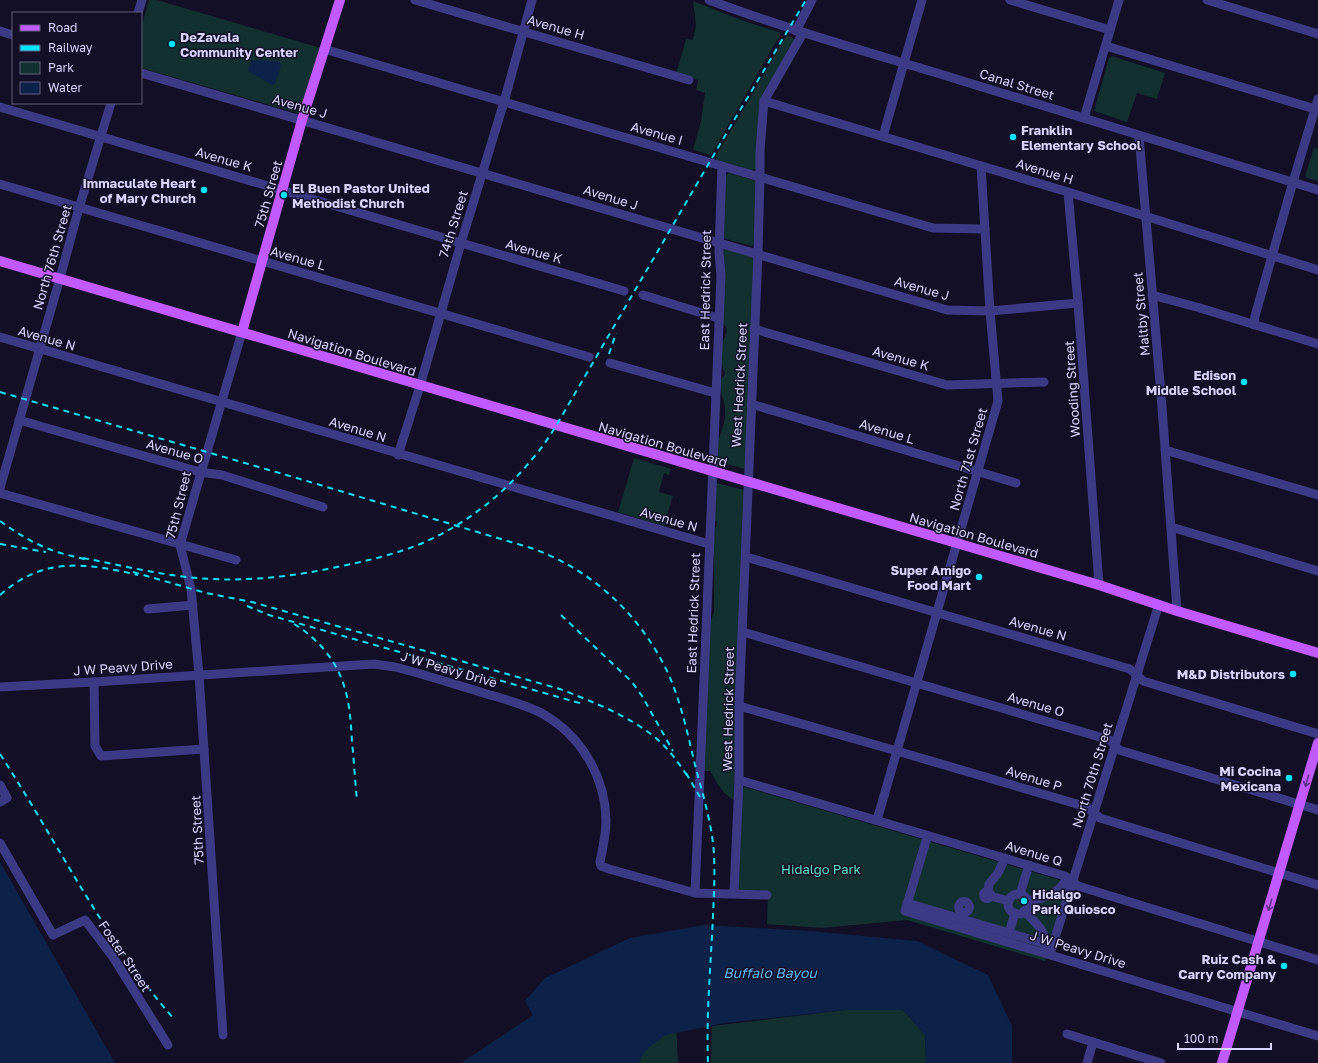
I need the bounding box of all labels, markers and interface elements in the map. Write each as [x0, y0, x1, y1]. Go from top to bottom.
street label: Avenue H [525, 11, 587, 43]
legend [12, 12, 142, 104]
text: Road [48, 20, 77, 35]
place label: DeZavala Community Center [180, 29, 298, 60]
marker: DeZavala Community Center [167, 39, 177, 49]
text: Railway [48, 40, 93, 55]
text: Park [48, 60, 74, 75]
street label: Canal Street [978, 65, 1056, 103]
text: Water [48, 80, 82, 95]
street label: Avenue J [271, 91, 329, 121]
street label: Avenue I [629, 118, 685, 148]
place label: Franklin Elementary School [1021, 122, 1142, 153]
marker: Franklin Elementary School [1008, 132, 1018, 142]
street label: Avenue K [194, 143, 254, 175]
street label: Avenue H [1014, 155, 1076, 187]
street label: 75th Street [251, 158, 285, 230]
place label: Immaculate Heart of Mary Church [82, 175, 196, 206]
place label: El Buen Pastor United Methodist Church [292, 180, 430, 211]
street label: Avenue J [582, 181, 640, 213]
marker: Immaculate Heart of Mary Church [199, 185, 209, 195]
street label: 74th Street [435, 188, 471, 260]
marker: El Buen Pastor United Methodist Church [279, 190, 289, 200]
street label: North 76th Street [29, 202, 75, 312]
street label: East Hedrick Street [696, 230, 714, 350]
street label: Avenue K [504, 235, 564, 267]
street label: Avenue L [269, 243, 328, 274]
street label: Maltby Street [1129, 271, 1153, 357]
street label: Avenue J [893, 273, 951, 303]
street label: Avenue N [16, 322, 78, 354]
street label: West Hedrick Street [728, 322, 750, 448]
street label: Navigation Boulevard [286, 325, 418, 379]
street label: Wooding Street [1061, 340, 1083, 438]
street label: Avenue K [871, 342, 931, 374]
place label: Edison Middle School [1146, 367, 1237, 398]
marker: Edison Middle School [1239, 377, 1249, 387]
street label: North 71st Street [946, 406, 990, 512]
street label: Avenue N [327, 413, 389, 445]
street label: Avenue L [858, 415, 917, 447]
street label: Navigation Boulevard [597, 418, 729, 470]
street label: Avenue O [145, 435, 205, 467]
street label: 75th Street [162, 469, 194, 541]
street label: Avenue N [638, 503, 700, 535]
street label: Navigation Boulevard [908, 509, 1040, 561]
street label: East Hedrick Street [683, 552, 703, 674]
place label: Super Amigo Food Mart [891, 562, 971, 593]
marker: Super Amigo Food Mart [974, 572, 984, 582]
street label: Avenue N [1007, 612, 1069, 644]
street label: West Hedrick Street [719, 646, 737, 772]
street label: J W Peavy Drive [399, 648, 499, 690]
street label: J W Peavy Drive [73, 656, 173, 678]
place label: M&D Distributors [1177, 666, 1285, 682]
marker: M&D Distributors [1288, 669, 1298, 679]
street label: Avenue O [1006, 688, 1066, 720]
street label: North 70th Street [1068, 720, 1116, 830]
street label: Avenue P [1004, 762, 1064, 794]
place label: Mi Cocina Mexicana [1219, 763, 1281, 794]
marker: Mi Cocina Mexicana [1284, 773, 1294, 783]
one-way arrow [1303, 774, 1310, 787]
street label: 75th Street [187, 795, 207, 865]
street label: Avenue Q [1004, 837, 1064, 869]
park label: Hidalgo Park [781, 861, 862, 877]
place label: Hidalgo Park Quiosco [1032, 886, 1116, 917]
marker: Hidalgo Park Quiosco [1019, 896, 1029, 906]
one-way arrow [1266, 898, 1273, 911]
street label: Foster Street [95, 918, 155, 994]
street label: J W Peavy Drive [1028, 927, 1128, 971]
place label: Ruiz Cash & Carry Company [1178, 951, 1277, 982]
marker: Ruiz Cash & Carry Company [1279, 961, 1289, 971]
water label: Buffalo Bayou [723, 964, 818, 981]
scale bar [1178, 1025, 1271, 1051]
text: 100 m [1184, 1031, 1218, 1046]

